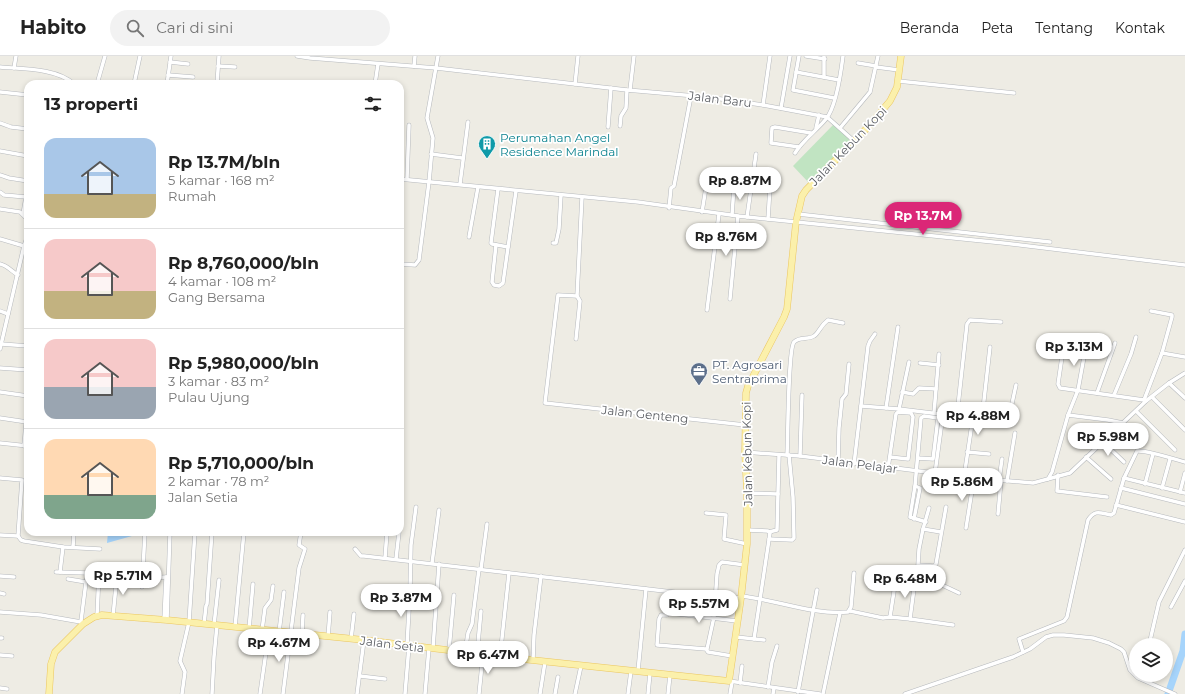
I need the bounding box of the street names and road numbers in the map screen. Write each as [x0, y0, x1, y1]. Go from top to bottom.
street label: Jalan Baru [686, 88, 753, 110]
street label: Jalan Kebun Kopi [806, 103, 890, 190]
street label: Jalan Genteng [600, 402, 689, 426]
street label: Jalan Kebun Kopi [739, 402, 755, 507]
street label: Jalan Pelajar [820, 452, 899, 476]
street label: Jalan Setia [358, 633, 425, 655]

